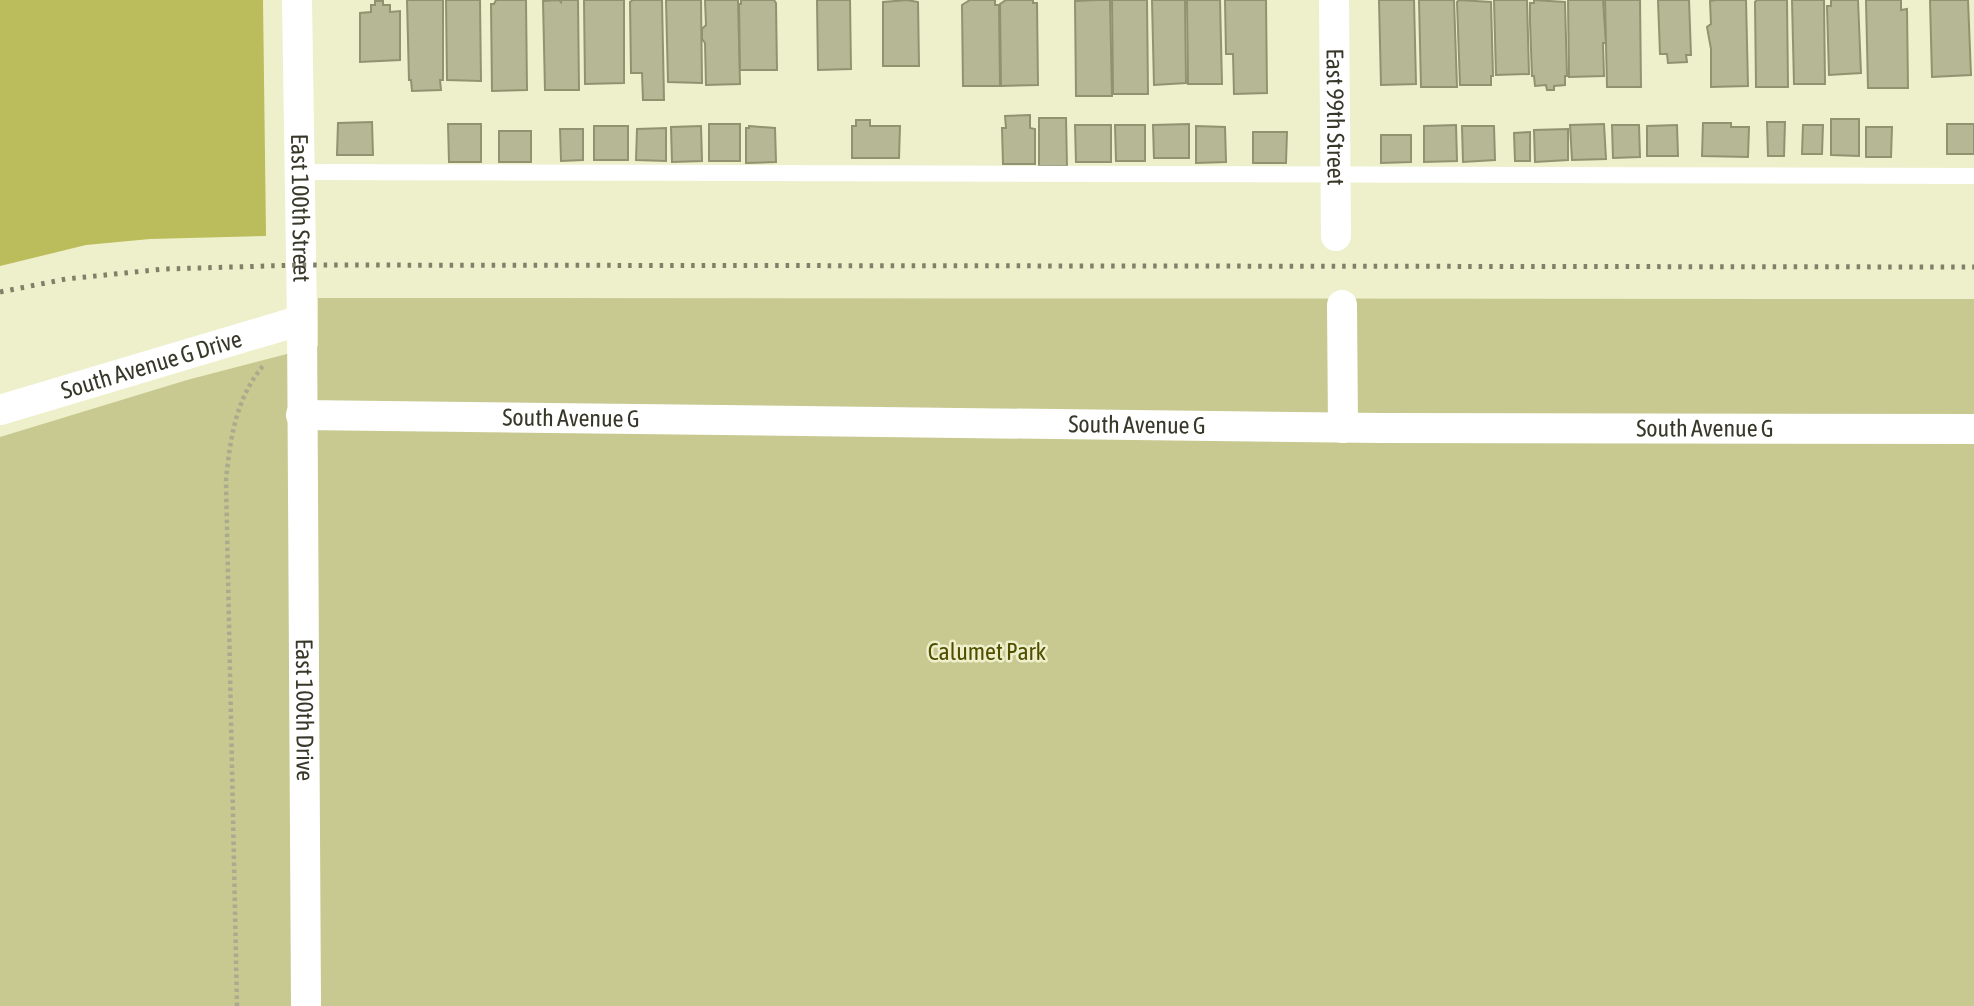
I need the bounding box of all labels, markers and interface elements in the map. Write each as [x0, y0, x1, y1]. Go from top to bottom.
street label: East 99th Street [1321, 48, 1350, 186]
street label: East 100th Street [286, 133, 315, 283]
street label: South Avenue G Drive [58, 325, 245, 404]
street label: South Avenue G [502, 403, 640, 432]
street label: South Avenue G [1068, 410, 1206, 439]
street label: South Avenue G [1636, 414, 1774, 442]
park label: Calumet Park [928, 638, 1047, 665]
street label: East 100th Drive [291, 639, 319, 781]

